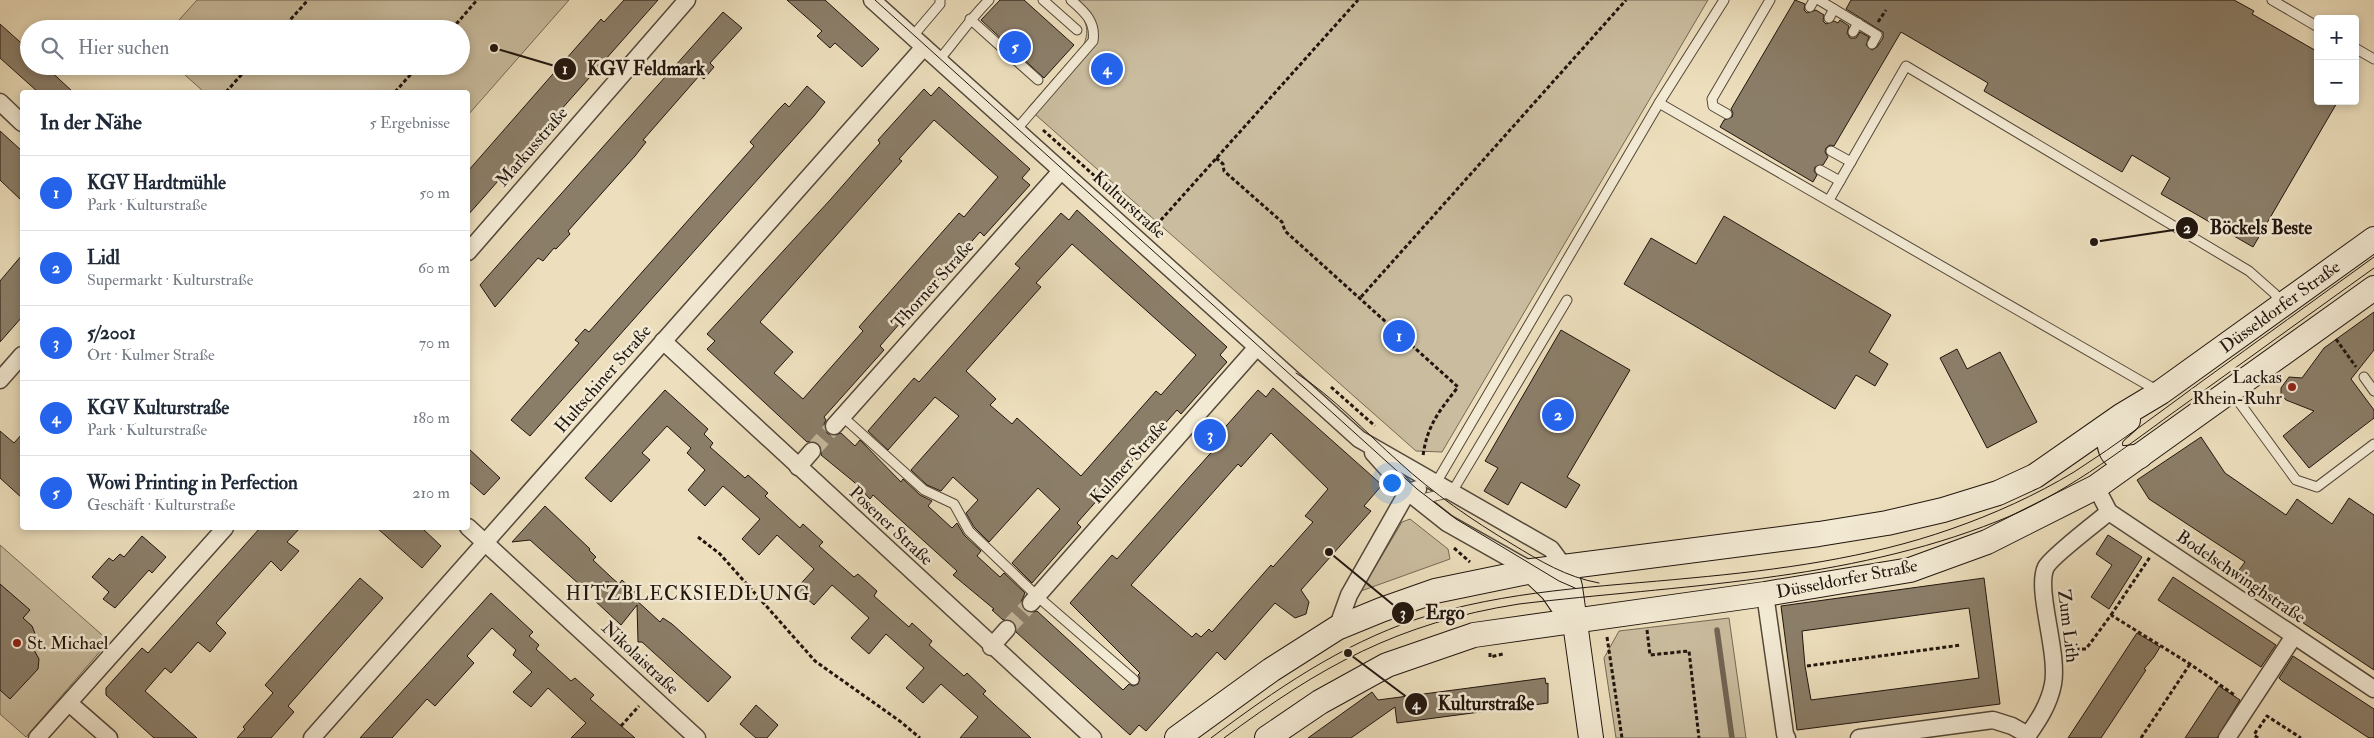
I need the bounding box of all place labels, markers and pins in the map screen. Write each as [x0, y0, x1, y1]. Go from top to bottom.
pin: 5 [999, 28, 1031, 66]
pin: 4 [1091, 50, 1123, 88]
callout: KGV Feldmark [552, 52, 715, 86]
callout: Böckels Beste [2175, 211, 2322, 245]
pin: 1 [1383, 317, 1415, 355]
place label: Lackas Rhein-Ruhr [2192, 366, 2282, 410]
marker: Lackas Rhein-Ruhr [2286, 381, 2298, 393]
pin: 2 [1542, 396, 1574, 434]
pin: 3 [1194, 416, 1226, 454]
callout: Ergo [1390, 596, 1475, 630]
place label: St. Michael [27, 632, 109, 655]
marker: St. Michael [11, 637, 23, 649]
callout: Kulturstraße [1403, 687, 1545, 721]

